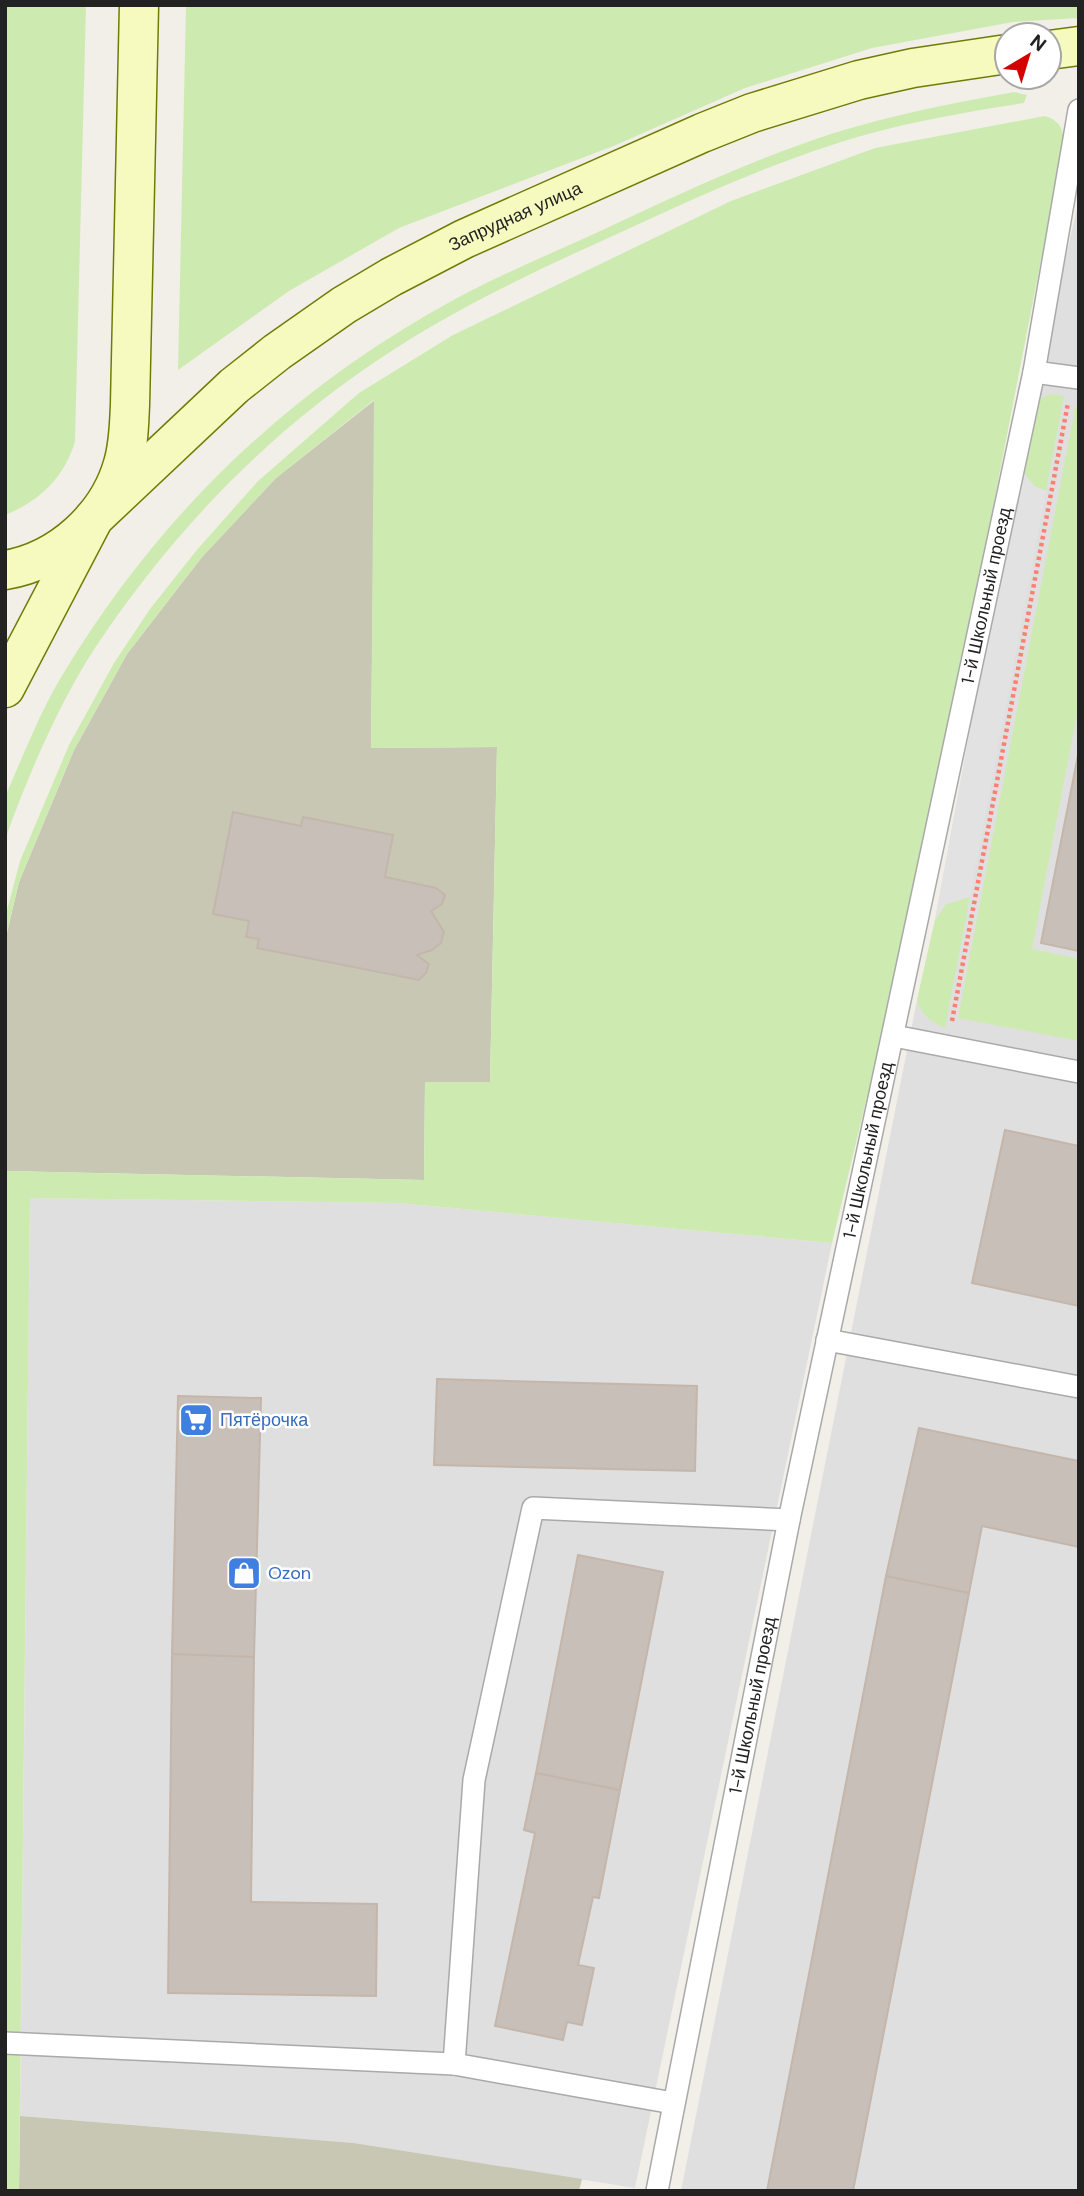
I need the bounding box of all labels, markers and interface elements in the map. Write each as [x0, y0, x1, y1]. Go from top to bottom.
north arrow [993, 21, 1063, 91]
text: N [1025, 29, 1051, 57]
street label: Запрудная улица [445, 176, 586, 257]
street label: 1-й Школьный проезд [956, 505, 1017, 686]
street label: 1-й Школьный проезд [837, 1059, 899, 1241]
supermarket icon: Пятёрочка [177, 1401, 215, 1439]
place label: Пятёрочка [220, 1408, 309, 1432]
shop icon: Ozon [225, 1554, 263, 1592]
place label: Ozon [268, 1561, 311, 1585]
street label: 1-й Школьный проезд [723, 1614, 782, 1796]

